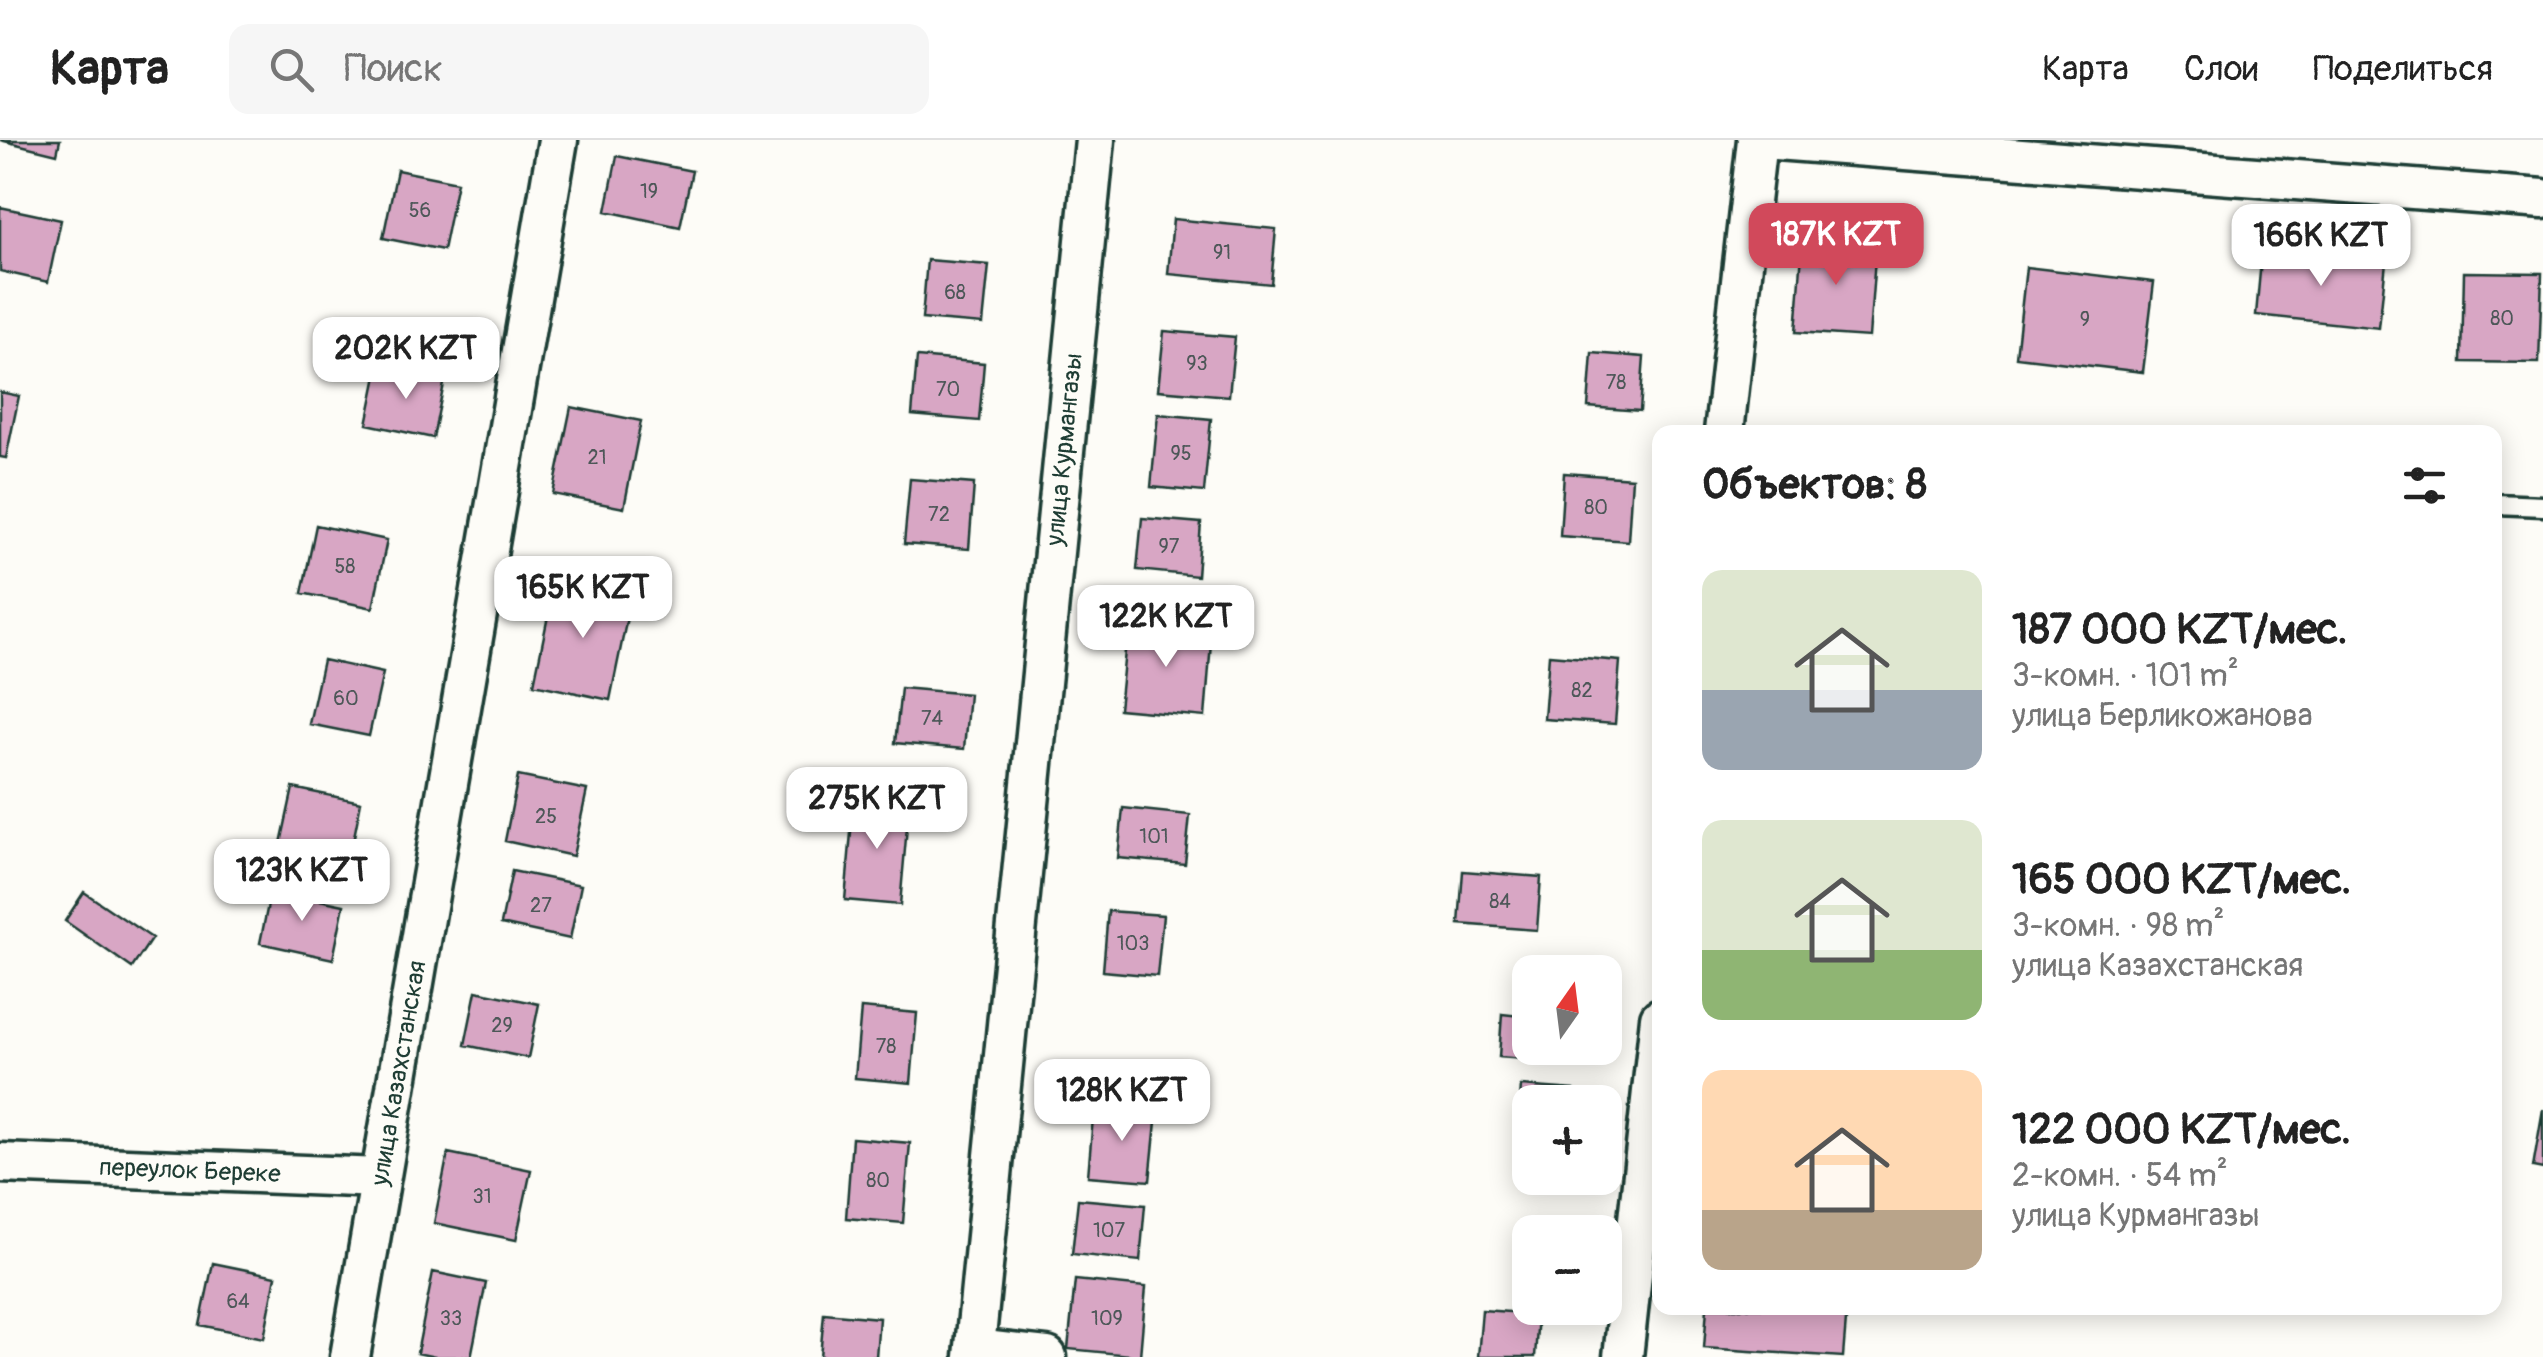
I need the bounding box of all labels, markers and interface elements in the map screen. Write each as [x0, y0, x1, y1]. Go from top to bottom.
search box [229, 24, 929, 114]
text: Карта [50, 39, 169, 99]
icon: search [264, 42, 319, 97]
text: Поиск [344, 45, 443, 93]
text: Карта [2042, 47, 2129, 91]
text: Слои [2184, 47, 2258, 91]
text: Поделиться [2313, 47, 2493, 91]
house number: 19 [640, 179, 658, 204]
house number: 56 [409, 198, 431, 223]
pin: 187K KZT [1733, 203, 1939, 288]
pin: 166K KZT [2218, 204, 2424, 289]
text: 187K KZT [1771, 215, 1901, 255]
text: 166K KZT [2254, 216, 2388, 256]
house number: 91 [1213, 240, 1231, 265]
house number: 68 [944, 280, 966, 305]
house number: 80 [2490, 306, 2514, 331]
house number: 9 [2080, 307, 2090, 332]
pin: 202K KZT [303, 317, 509, 402]
text: 202K KZT [335, 329, 477, 369]
house number: 93 [1186, 351, 1208, 376]
street label: улица Курмангазы [1039, 352, 1089, 548]
house number: 78 [1606, 370, 1626, 395]
house number: 70 [936, 377, 960, 402]
house number: 95 [1170, 441, 1192, 466]
house number: 21 [588, 445, 607, 470]
icon: filters [2397, 458, 2452, 513]
text: Объектов: 8 [1702, 459, 1927, 511]
house number: 80 [1584, 495, 1608, 520]
house number: 72 [928, 502, 950, 527]
house number: 97 [1159, 534, 1180, 559]
house number: 58 [335, 554, 355, 579]
pin: 165K KZT [480, 556, 686, 641]
text: 165K KZT [516, 568, 650, 608]
pin: 122K KZT [1063, 585, 1269, 670]
text: 122K KZT [1099, 597, 1233, 637]
text: 187 000 KZT/мес. [2012, 604, 2347, 656]
icon: home [1782, 610, 1902, 730]
text: 3-комн. · 101 m² [2012, 656, 2239, 696]
house number: 82 [1571, 678, 1593, 703]
house number: 60 [333, 686, 359, 711]
text: улица Берликожанова [2012, 696, 2313, 736]
house number: 74 [921, 706, 943, 731]
pin: 275K KZT [774, 767, 980, 852]
text: 275K KZT [808, 779, 946, 819]
house number: 25 [535, 804, 557, 829]
house number: 101 [1139, 824, 1169, 849]
pin: 123K KZT [199, 839, 405, 924]
text: 123K KZT [236, 851, 368, 891]
text: 165 000 KZT/мес. [2012, 854, 2351, 906]
icon: home [1782, 860, 1902, 980]
house number: 84 [1489, 889, 1511, 914]
house number: 27 [530, 893, 552, 918]
text: 3-комн. · 98 m² [2012, 906, 2224, 946]
house number: 103 [1117, 931, 1149, 956]
text: улица Казахстанская [2012, 946, 2303, 986]
north arrow [1512, 955, 1622, 1065]
map controls [1512, 955, 1622, 1325]
street label: улица Казахстанская [364, 958, 433, 1189]
house number: 29 [491, 1013, 513, 1038]
house number: 78 [876, 1034, 896, 1059]
pin: 128K KZT [1019, 1059, 1225, 1144]
text: 128K KZT [1056, 1071, 1188, 1111]
button: + [1512, 1085, 1622, 1195]
text: 122 000 KZT/мес. [2012, 1104, 2351, 1156]
icon: home [1782, 1110, 1902, 1230]
street label: переулок Береке [99, 1151, 282, 1190]
text: 2-комн. · 54 m² [2012, 1156, 2228, 1196]
house number: 80 [866, 1168, 890, 1193]
house number: 31 [473, 1184, 491, 1209]
text: улица Курмангазы [2012, 1196, 2260, 1236]
button: − [1512, 1215, 1622, 1325]
house number: 107 [1093, 1218, 1125, 1243]
house number: 64 [226, 1289, 250, 1314]
house number: 33 [440, 1306, 462, 1331]
house number: 109 [1091, 1306, 1123, 1331]

